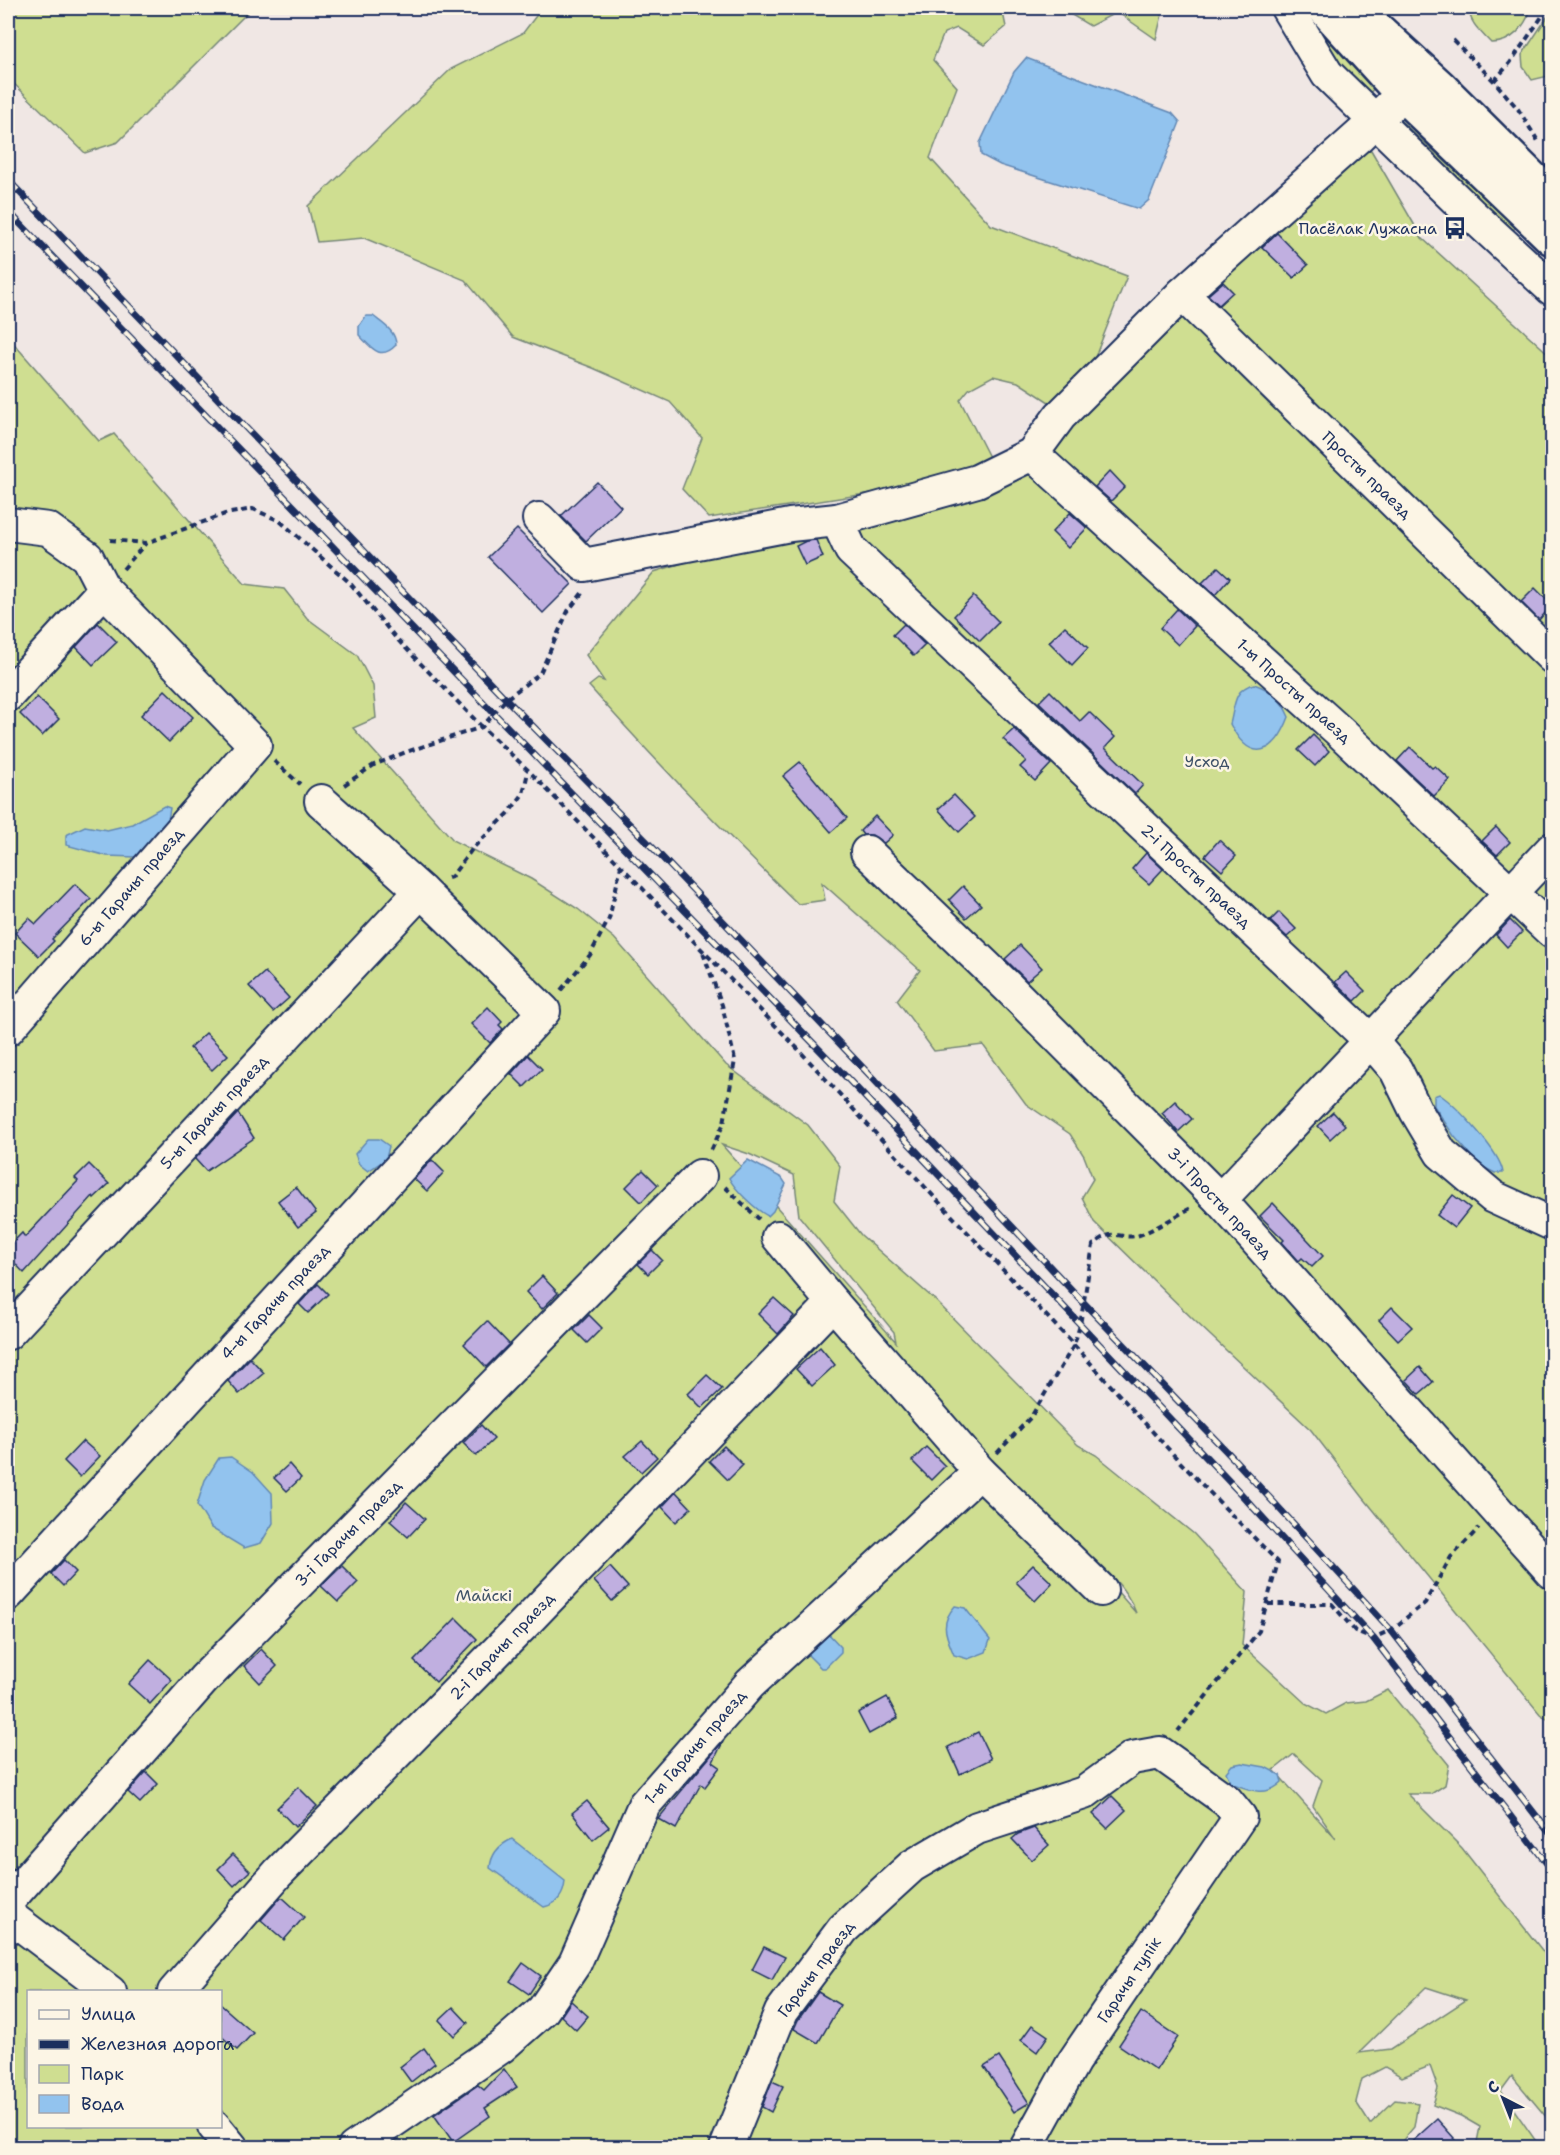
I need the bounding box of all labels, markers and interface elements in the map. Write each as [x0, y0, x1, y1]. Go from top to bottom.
bus stop icon: Пасёлак Лужасна [1442, 215, 1468, 241]
place label: Пасёлак Лужасна [1299, 218, 1437, 239]
street label: Просты праезд [1317, 427, 1417, 523]
street label: 1-ы Просты праезд [1232, 634, 1356, 748]
park label: Усход [1185, 751, 1229, 772]
street label: 2-і Просты праезд [1136, 819, 1256, 933]
street label: 6-ы Гарачы праезд [74, 823, 188, 951]
street label: 5-ы Гарачы праезд [156, 1050, 272, 1174]
street label: 3-і Просты праезд [1163, 1143, 1277, 1263]
street label: 4-ы Гарачы праезд [216, 1240, 334, 1364]
street label: 3-і Гарачы праезд [290, 1475, 406, 1591]
park label: Майскі [456, 1585, 512, 1606]
street label: 2-і Гарачы праезд [445, 1588, 559, 1704]
street label: 1-ы Гарачы праезд [639, 1685, 751, 1809]
street label: Гарачы праезд [773, 1917, 859, 2021]
street label: Гарачы тупік [1092, 1932, 1166, 2027]
legend [27, 1990, 222, 2128]
text: Улица [81, 2002, 135, 2026]
text: Железная дорога [81, 2032, 234, 2056]
text: Парк [81, 2062, 124, 2086]
north arrow [1473, 2068, 1533, 2128]
text: С [1483, 2076, 1504, 2098]
text: Вода [81, 2092, 124, 2116]

